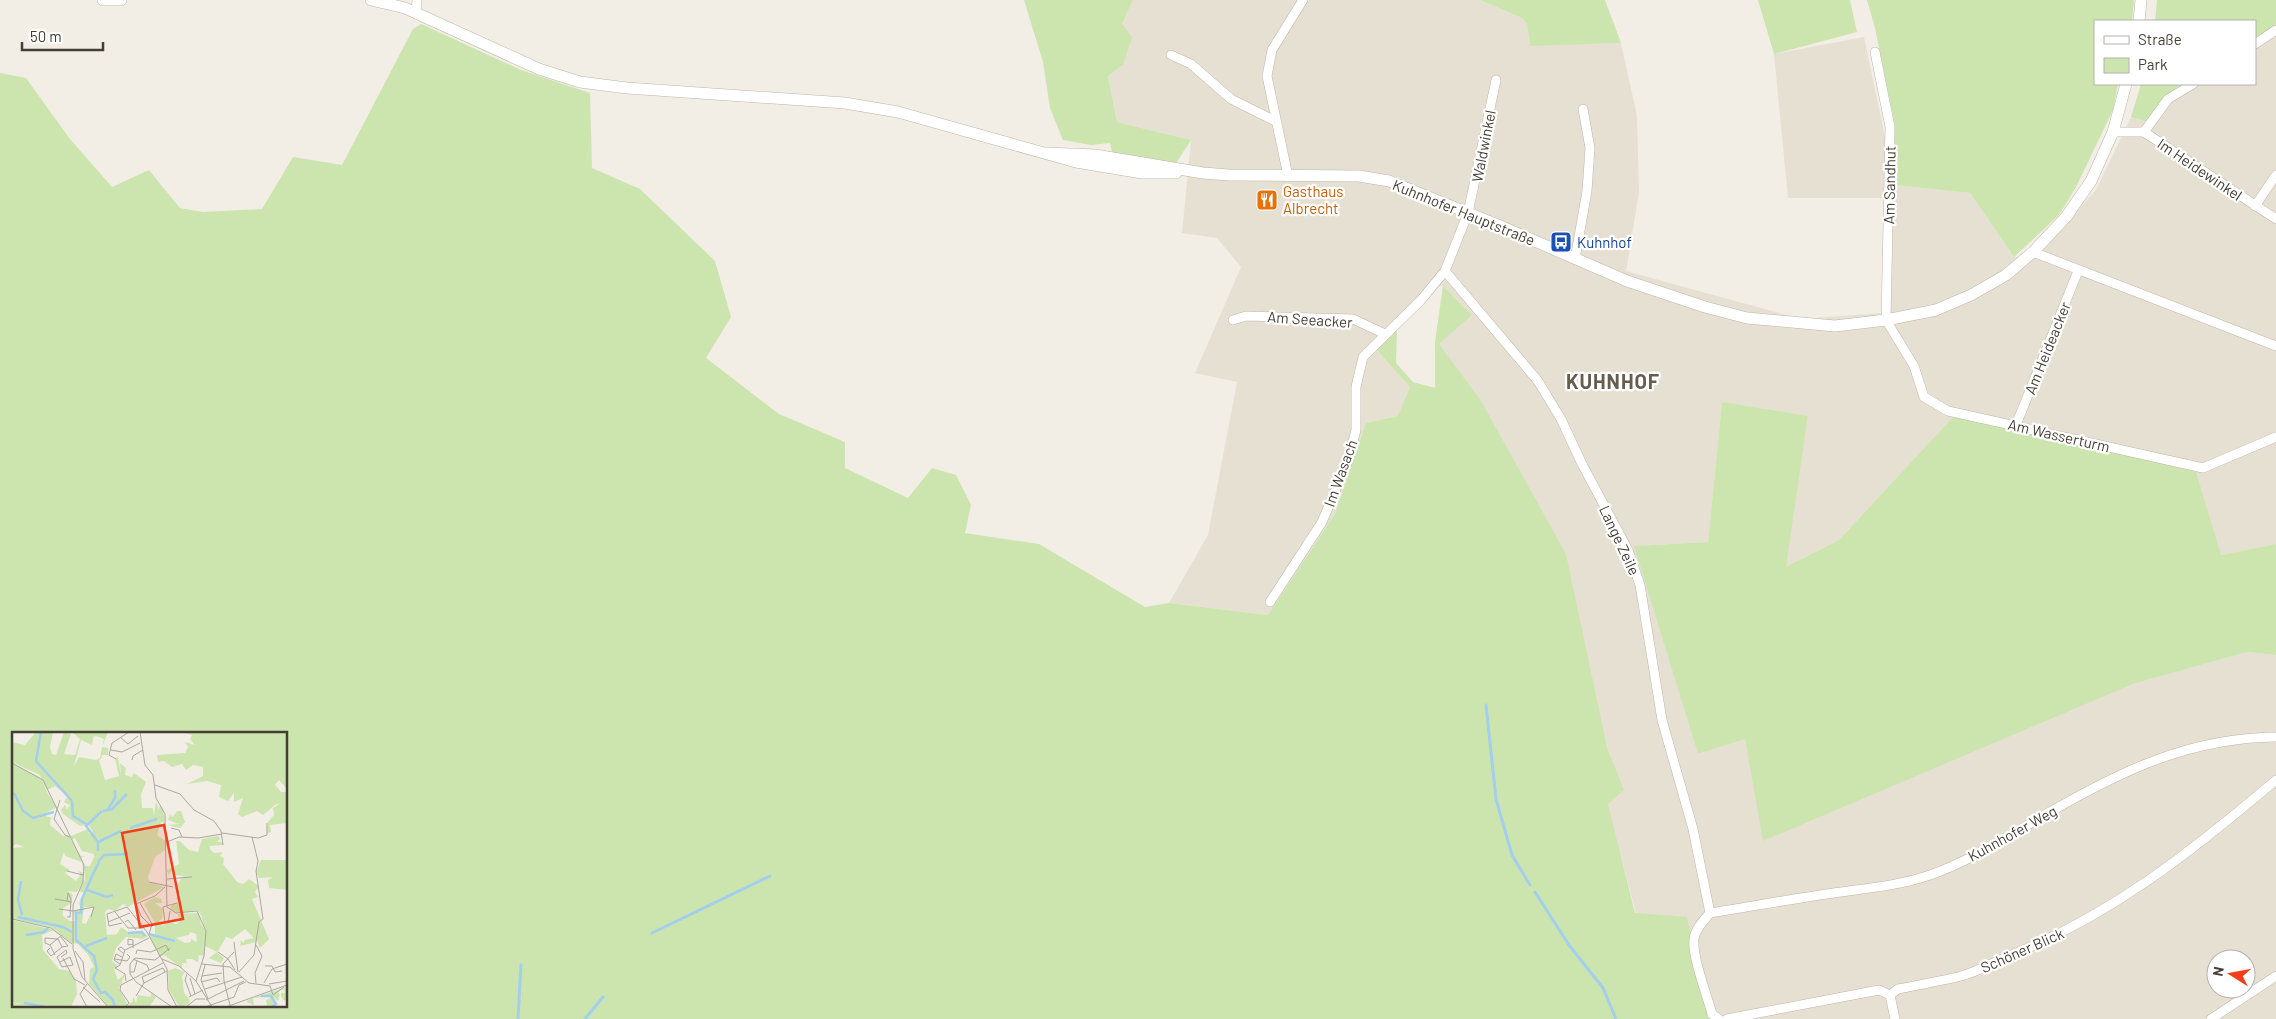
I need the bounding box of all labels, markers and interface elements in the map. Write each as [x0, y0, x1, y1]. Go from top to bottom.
scale bar [22, 20, 104, 52]
legend [2094, 20, 2256, 85]
text: 50 m [30, 27, 62, 45]
text: Straße [2138, 30, 2182, 48]
text: Park [2138, 55, 2168, 73]
street label: Waldwinkel [1467, 108, 1499, 184]
street label: Im Heidewinkel [2154, 134, 2246, 204]
street label: Am Sandhut [1879, 146, 1899, 224]
street label: Kuhnhofer Hauptstraße [1390, 175, 1538, 249]
place label: Gasthaus Albrecht [1283, 182, 1343, 217]
restaurant icon: Gasthaus Albrecht [1255, 188, 1279, 212]
bus stop icon: Kuhnhof [1549, 230, 1573, 254]
place label: Kuhnhof [1577, 233, 1632, 251]
street label: Am Heideacker [2020, 299, 2074, 397]
street label: Am Seeacker [1267, 307, 1354, 331]
district label: KUHNHOF [1566, 369, 1660, 393]
street label: Am Wasserturm [2006, 415, 2112, 455]
street label: Im Wasach [1320, 437, 1360, 509]
street label: Lange Zeile [1596, 502, 1644, 578]
inset map [12, 732, 288, 1006]
street label: Kuhnhofer Weg [1964, 801, 2060, 865]
street label: Schöner Blick [1978, 923, 2067, 976]
north arrow [2206, 949, 2256, 999]
text: N [2209, 965, 2227, 978]

